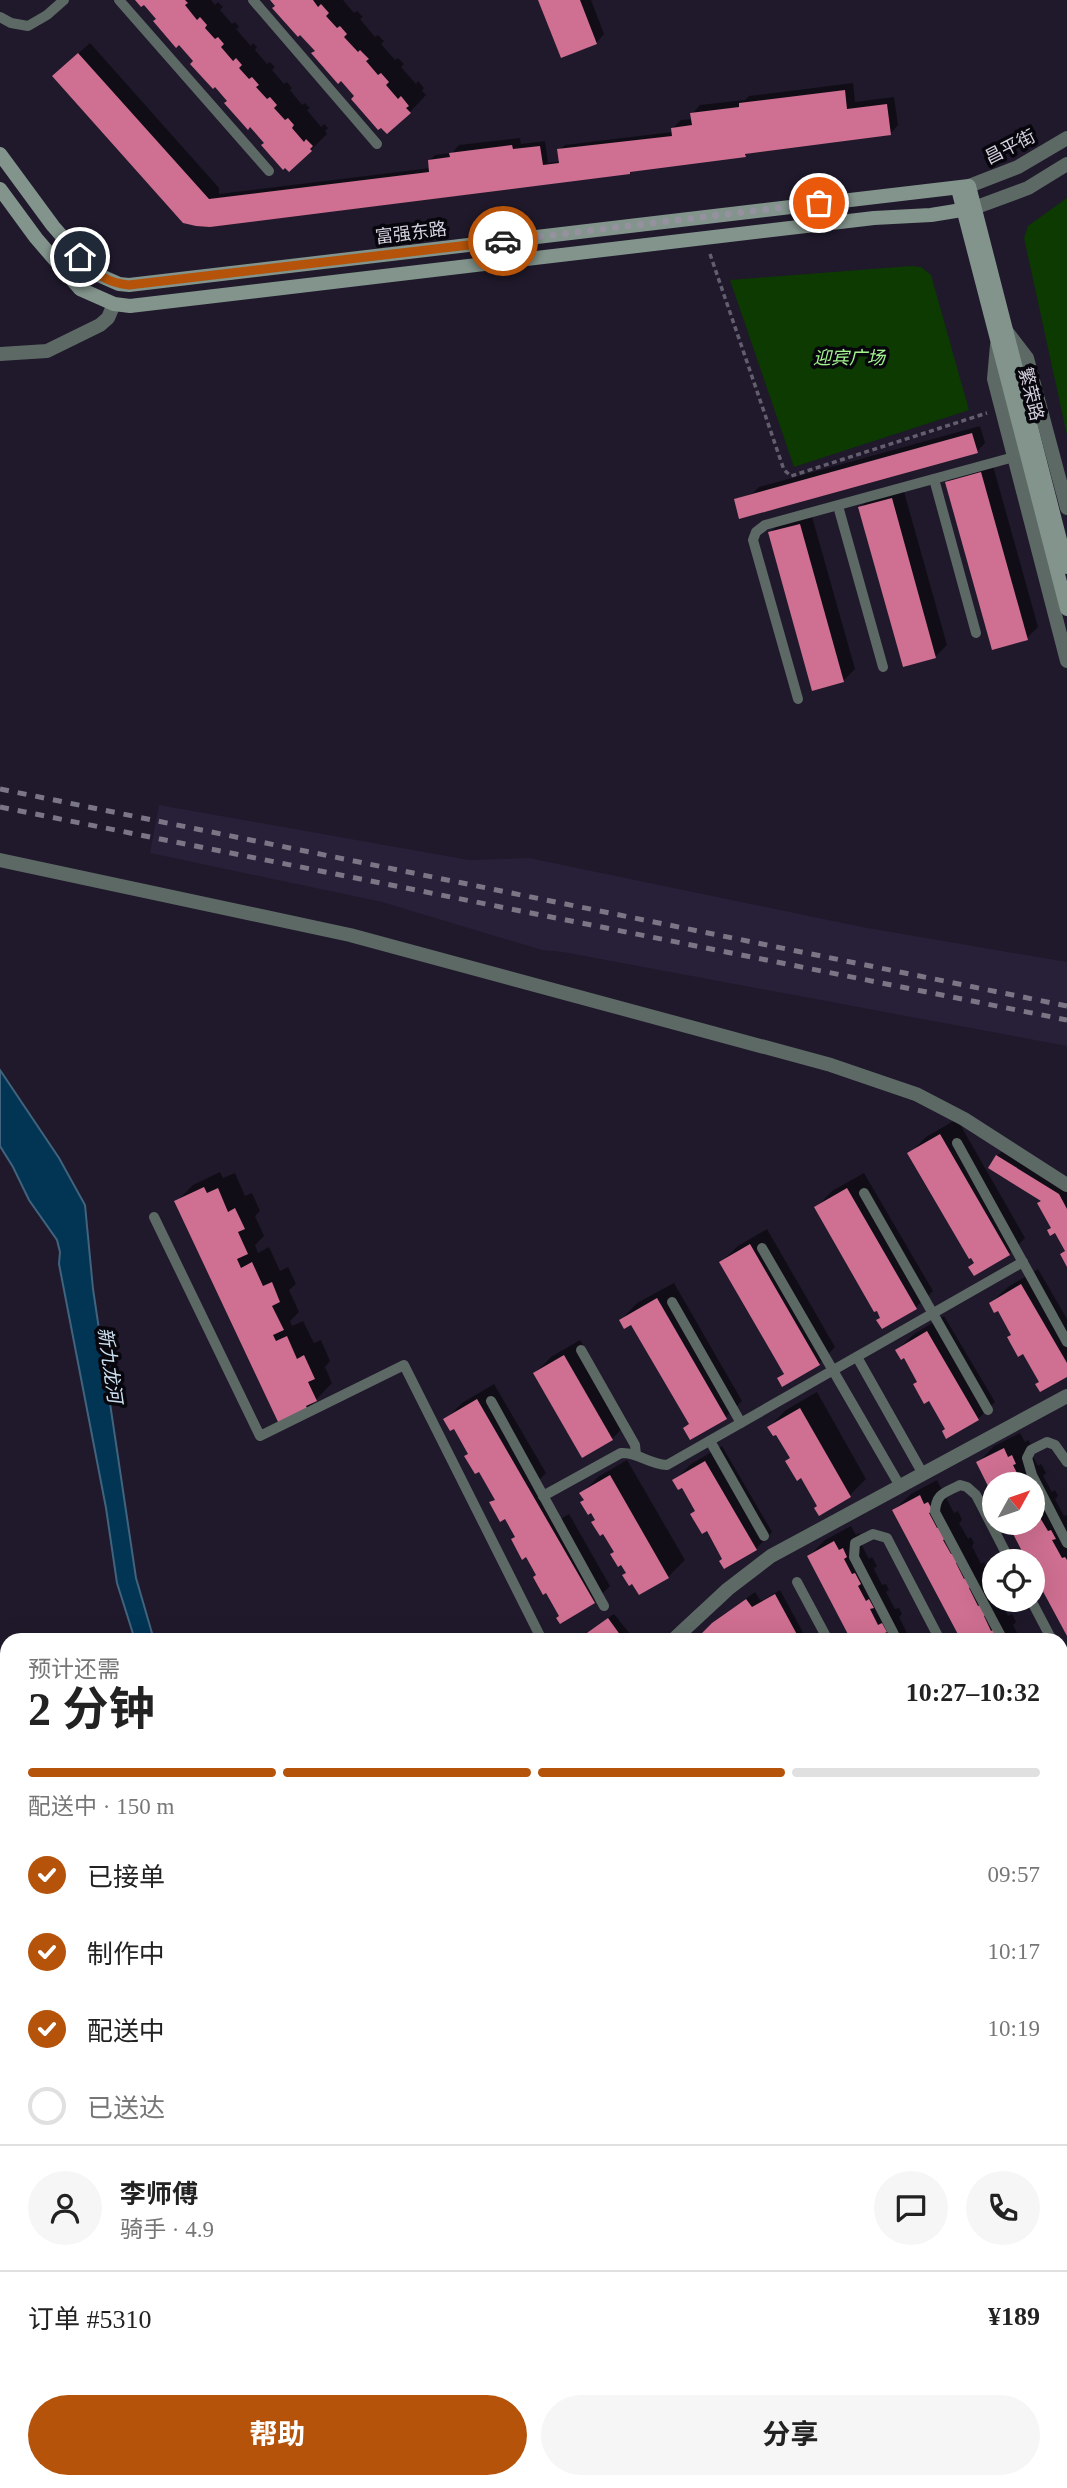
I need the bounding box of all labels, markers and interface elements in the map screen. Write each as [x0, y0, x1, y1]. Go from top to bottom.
street label: 昌平街 [981, 126, 1039, 168]
pin [789, 173, 849, 233]
icon: bag [800, 184, 838, 222]
courier [468, 206, 538, 276]
street label: 富强东路 [374, 219, 448, 247]
icon: car [484, 222, 522, 260]
pin [50, 227, 110, 287]
icon: home [61, 238, 99, 276]
park label: 迎宾广场 [813, 348, 887, 368]
street label: 繁荣路 [1015, 365, 1047, 423]
water label: 新九龙河 [94, 1326, 126, 1408]
north arrow [982, 1472, 1045, 1535]
map controls [982, 1472, 1045, 1612]
button: locate [982, 1549, 1045, 1612]
text: 预计还需 [28, 1657, 120, 1682]
text: 10:27–10:32 [906, 1678, 1040, 1707]
text: 2 分钟 [28, 1684, 155, 1735]
text: 配送中 · 150 m [28, 1794, 174, 1819]
icon: check [28, 1856, 66, 1894]
text: 09:57 [988, 1862, 1040, 1887]
text: 已接单 [87, 1863, 165, 1892]
icon: check [28, 1933, 66, 1971]
text: 10:17 [988, 1939, 1040, 1964]
text: 制作中 [87, 1940, 165, 1969]
icon: check [28, 2010, 66, 2048]
text: 10:19 [988, 2016, 1040, 2041]
text: 配送中 [87, 2017, 165, 2046]
text: 已送达 [87, 2094, 165, 2123]
button: person [28, 2171, 102, 2245]
button: chat [874, 2171, 948, 2245]
button: phone [966, 2171, 1040, 2245]
text: 李师傅 [120, 2180, 198, 2209]
text: 骑手 · 4.9 [120, 2217, 214, 2242]
text: ¥189 [988, 2302, 1040, 2331]
text: 订单 #5310 [28, 2305, 152, 2334]
button: 帮助 [28, 2395, 527, 2475]
button: 分享 [541, 2395, 1040, 2475]

